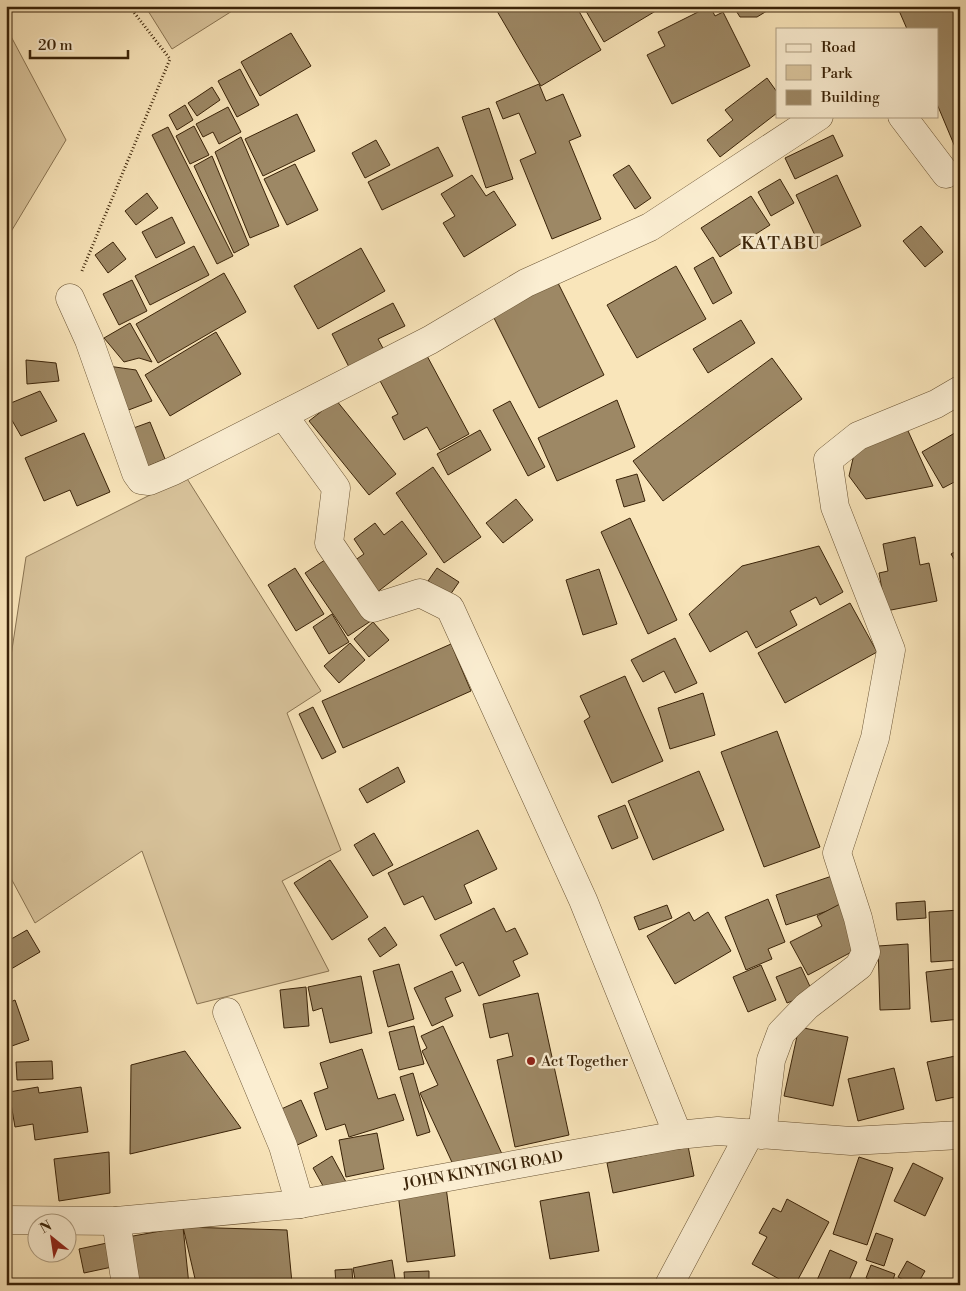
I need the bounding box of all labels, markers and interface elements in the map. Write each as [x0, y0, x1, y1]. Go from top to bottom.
scale bar [30, 28, 128, 60]
legend [776, 28, 938, 118]
text: 20 m [38, 36, 73, 55]
text: Road [821, 38, 856, 57]
text: Park [821, 64, 853, 83]
text: Building [820, 88, 880, 107]
district label: KATABU [741, 232, 821, 255]
place label: Act Together [540, 1052, 629, 1071]
marker: Act Together [525, 1055, 537, 1067]
street label: JOHN KINYINGI ROAD [401, 1147, 565, 1194]
north arrow [28, 1214, 78, 1264]
text: N [37, 1217, 55, 1238]

